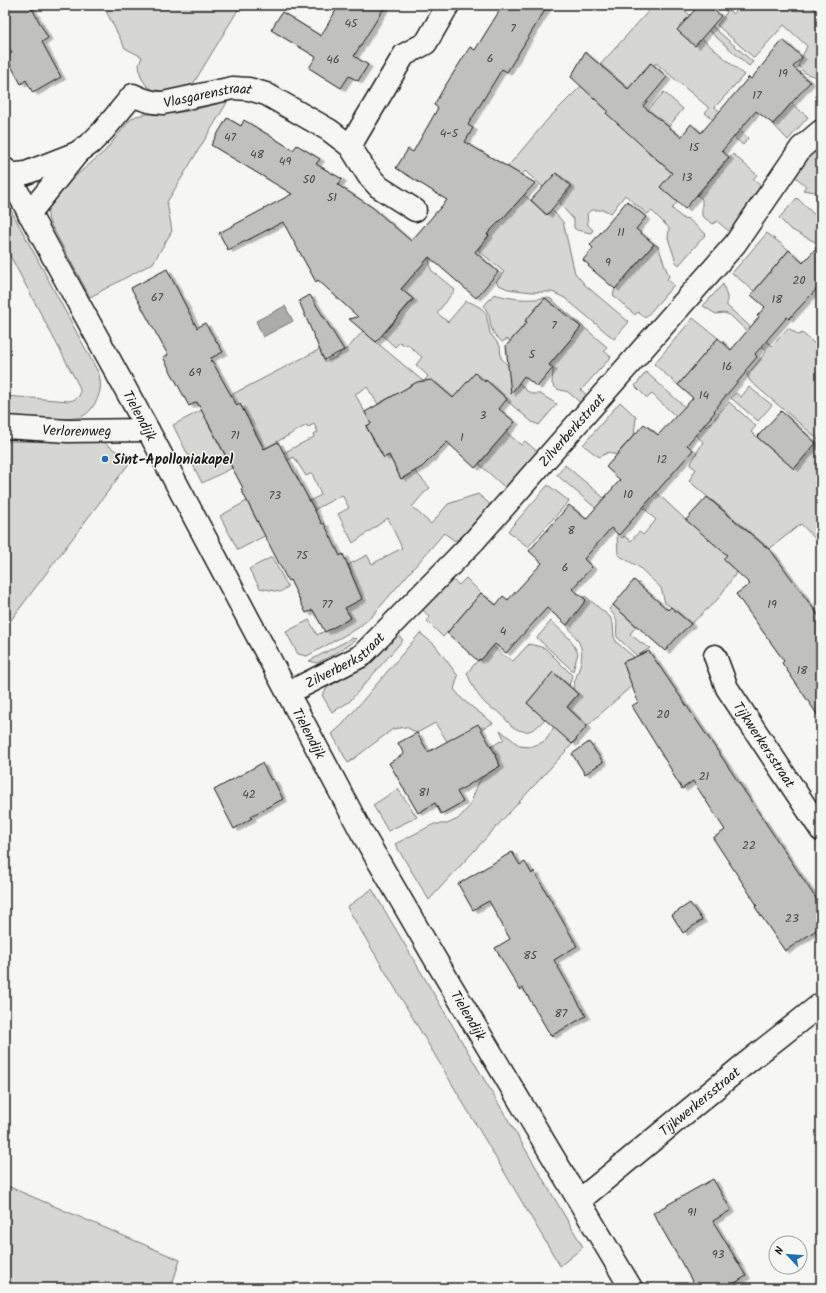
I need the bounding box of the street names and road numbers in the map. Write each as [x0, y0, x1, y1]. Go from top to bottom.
street label: Vlasgarenstraat [162, 78, 255, 115]
street label: Tielendijk [116, 387, 162, 446]
street label: Zilverberkstraat [534, 388, 611, 472]
street label: Verlorenweg [42, 419, 112, 443]
street label: Zilverberkstraat [301, 627, 391, 695]
street label: Tijkwerkersstraat [727, 698, 801, 793]
street label: Tielendijk [286, 704, 331, 763]
street label: Tielendijk [444, 987, 491, 1045]
street label: Tijkwerkersstraat [655, 1062, 746, 1142]

